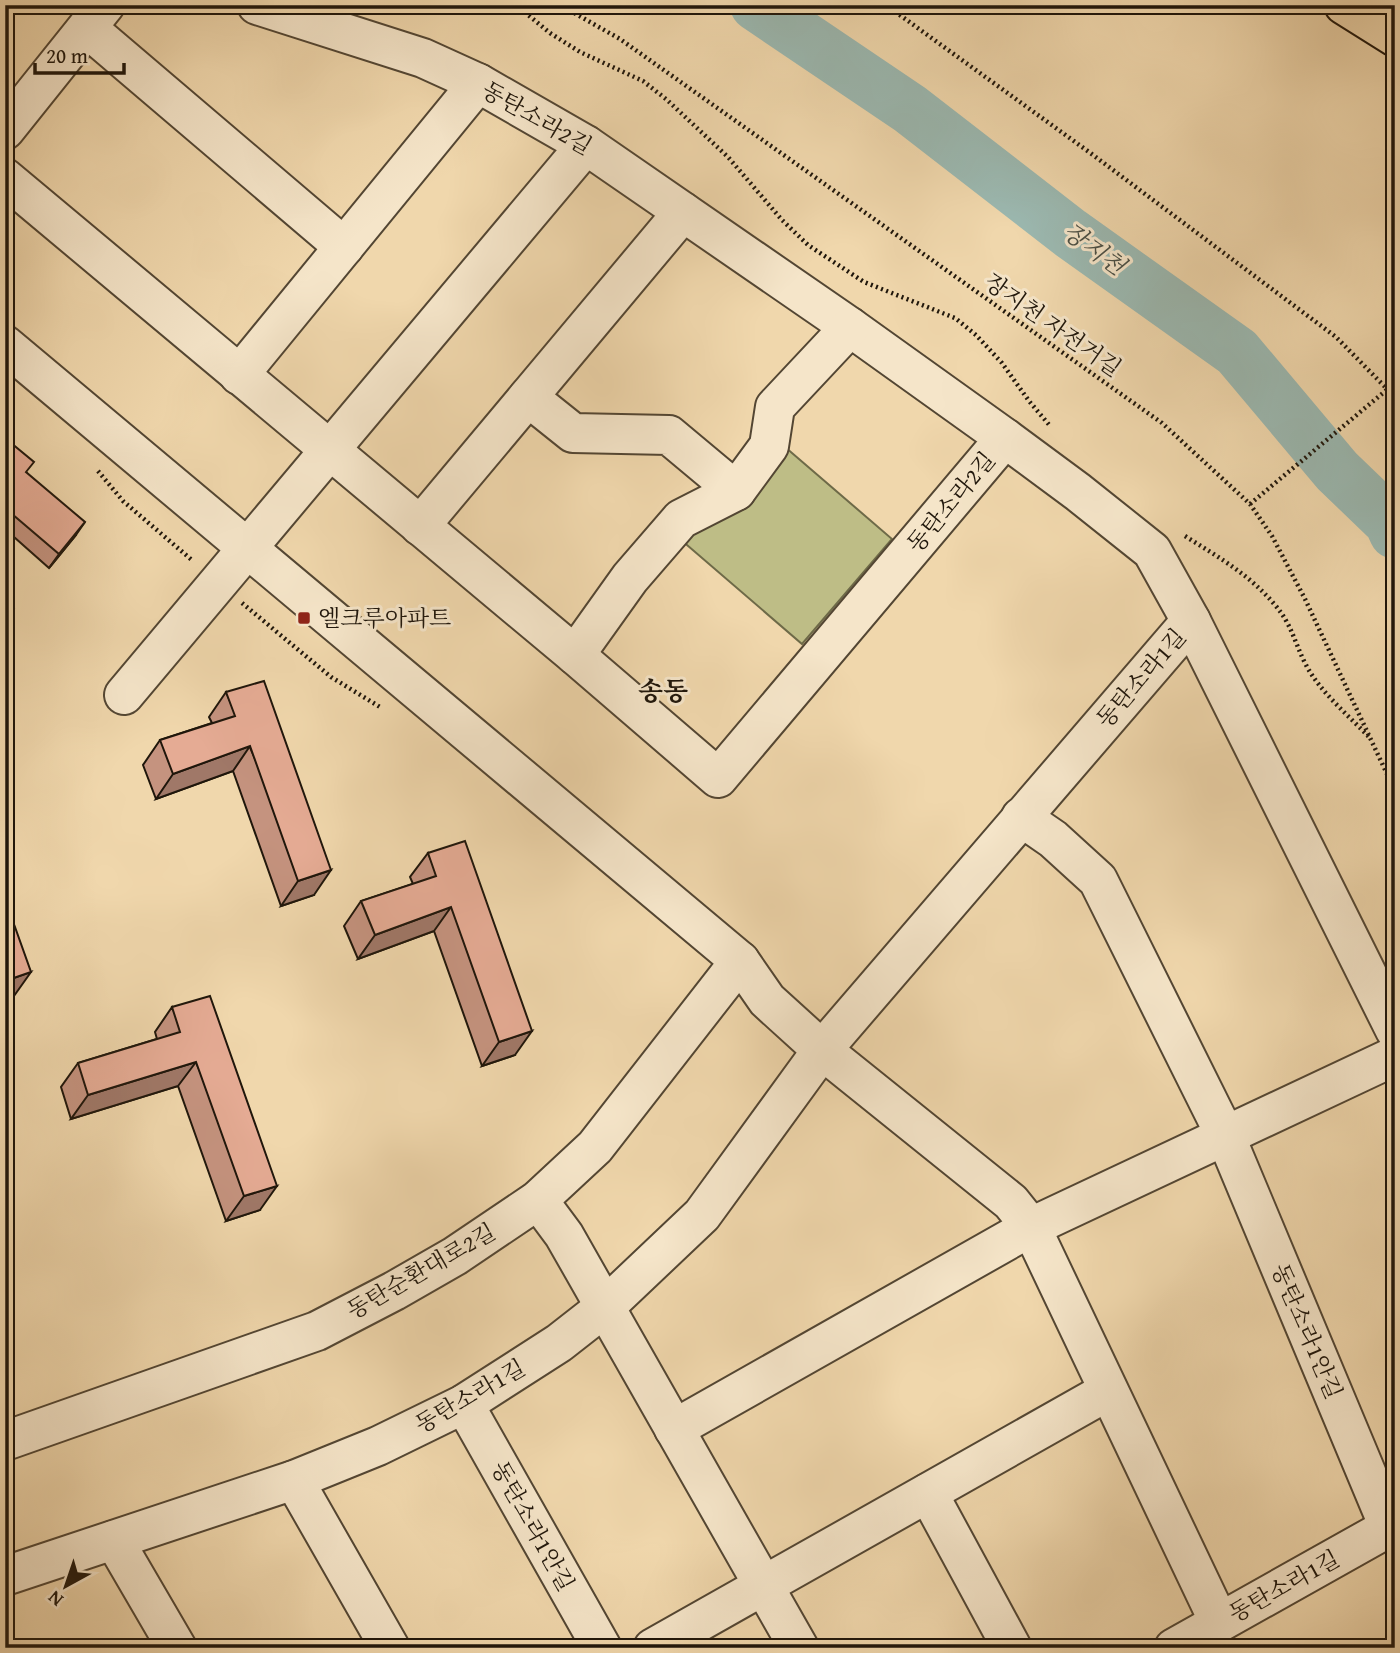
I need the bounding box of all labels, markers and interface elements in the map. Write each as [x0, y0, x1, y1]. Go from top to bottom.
scale bar [35, 32, 124, 76]
text: 20 m [46, 40, 88, 71]
street label: 동탄소라2길 [476, 73, 598, 162]
water label: 장지천 [1056, 214, 1134, 284]
street label: 장지천 자전거길 [978, 265, 1129, 384]
street label: 동탄소라2길 [899, 444, 1003, 559]
place label: 엘크루아파트 [318, 601, 451, 634]
marker: 엘크루아파트 [296, 610, 312, 626]
street label: 동탄소라1길 [1088, 621, 1193, 735]
district label: 송동 [638, 671, 688, 710]
street label: 동탄순환대로2길 [340, 1215, 501, 1327]
street label: 동탄소라1안길 [1264, 1258, 1351, 1404]
street label: 동탄소라1길 [409, 1351, 531, 1440]
street label: 동탄소라1안길 [484, 1455, 583, 1597]
street label: 동탄소라1길 [1222, 1542, 1345, 1630]
north arrow [32, 1552, 102, 1622]
text: N [41, 1584, 69, 1614]

